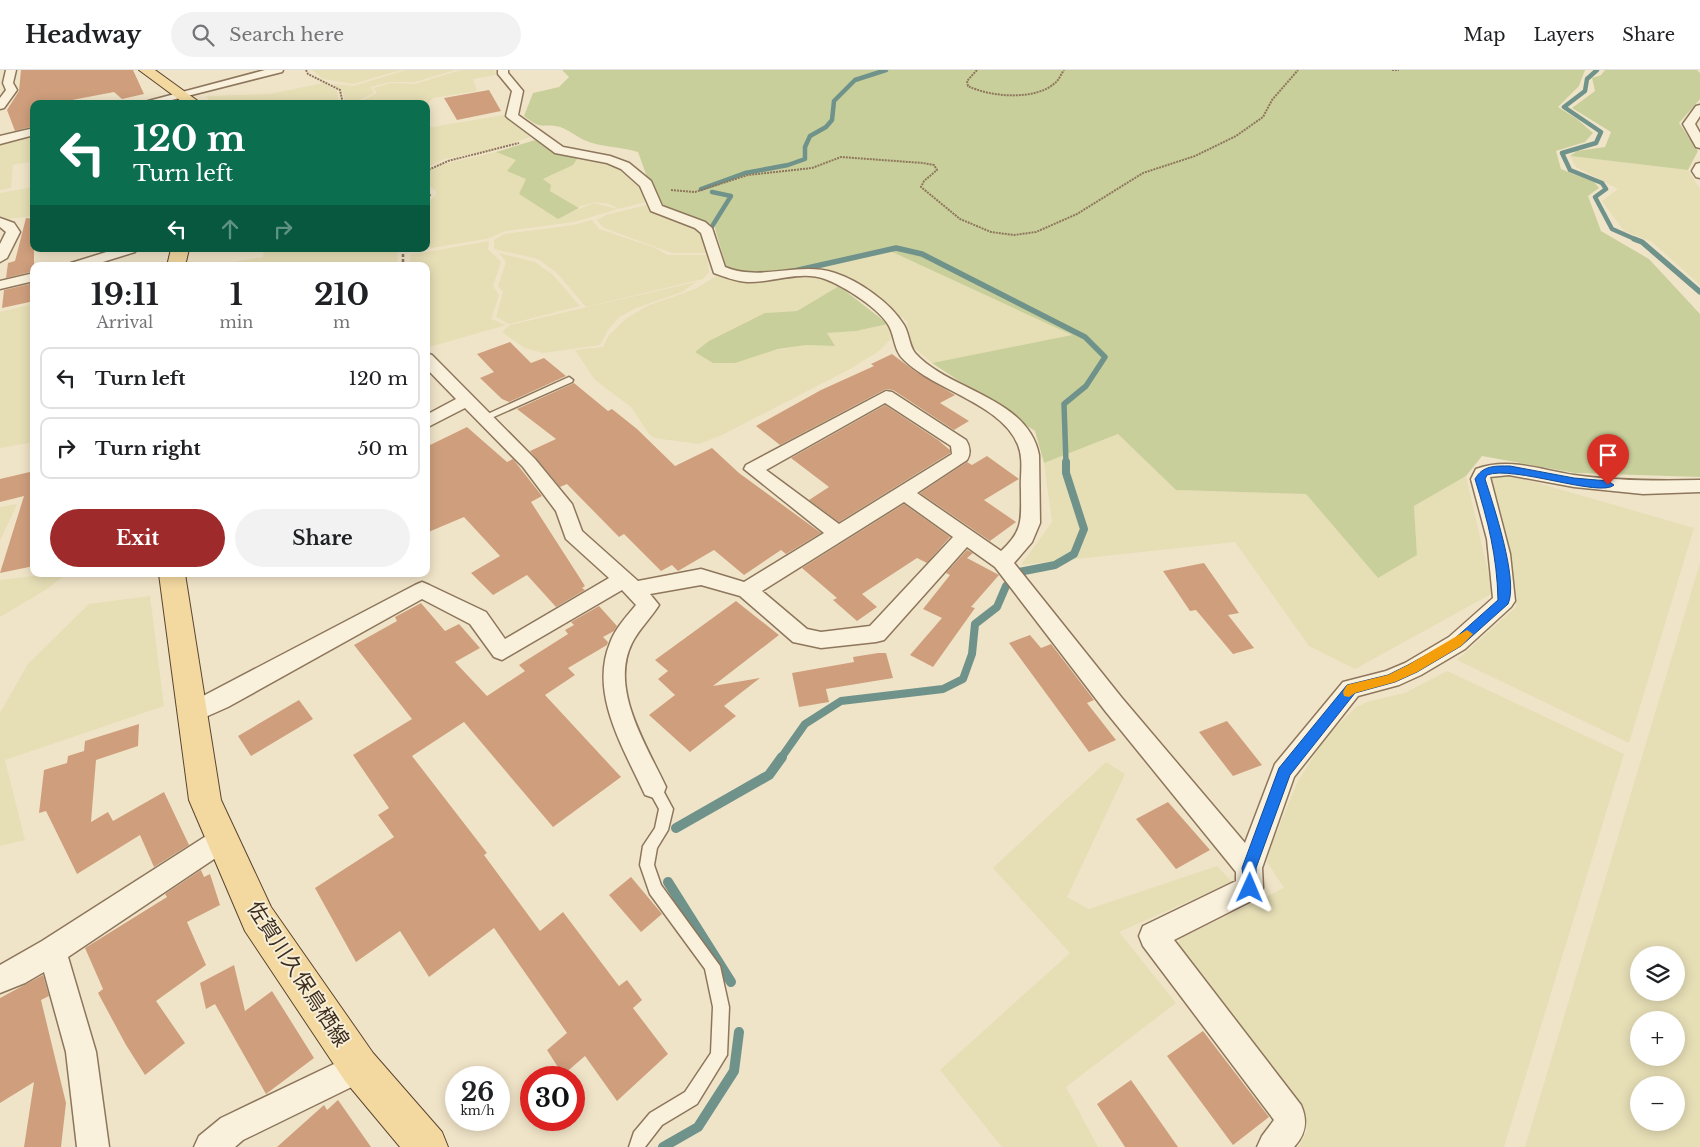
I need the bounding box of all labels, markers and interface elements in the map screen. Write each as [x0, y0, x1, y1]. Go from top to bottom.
search box [171, 12, 521, 57]
text: Headway [25, 20, 141, 49]
icon: search [189, 21, 217, 49]
text: Search here [229, 23, 344, 46]
text: Map [1464, 24, 1505, 46]
text: Layers [1533, 24, 1594, 46]
text: Share [1622, 24, 1675, 46]
text: 120 m [133, 117, 246, 160]
icon: left [50, 120, 115, 185]
text: Turn left [133, 160, 233, 187]
icon: left [163, 215, 191, 243]
icon: ahead [216, 215, 244, 243]
icon: right [269, 215, 297, 243]
text: 19:11 [91, 276, 159, 313]
text: 1 [230, 276, 243, 313]
text: 210 [314, 276, 369, 313]
text: Arrival [96, 312, 153, 332]
text: min [220, 312, 253, 332]
text: m [333, 312, 350, 332]
icon: left [52, 364, 80, 392]
text: Turn left [95, 367, 186, 390]
text: 120 m [348, 367, 408, 390]
icon: right [52, 434, 80, 462]
pin [1587, 434, 1629, 485]
text: Turn right [95, 437, 201, 460]
text: 50 m [358, 437, 408, 460]
icon: arrive [1594, 441, 1622, 469]
button: Exit [50, 509, 225, 567]
button: Share [235, 509, 410, 567]
position arrow [1223, 861, 1275, 913]
street label: 佐賀川久保鳥栖線 [241, 896, 355, 1052]
map controls [1630, 946, 1685, 1131]
button: layers [1630, 946, 1685, 1001]
button: + [1630, 1011, 1685, 1066]
speed limit sign: 30 [520, 1066, 585, 1131]
button: − [1630, 1076, 1685, 1131]
text: 26 [461, 1077, 494, 1108]
text: km/h [460, 1103, 495, 1118]

